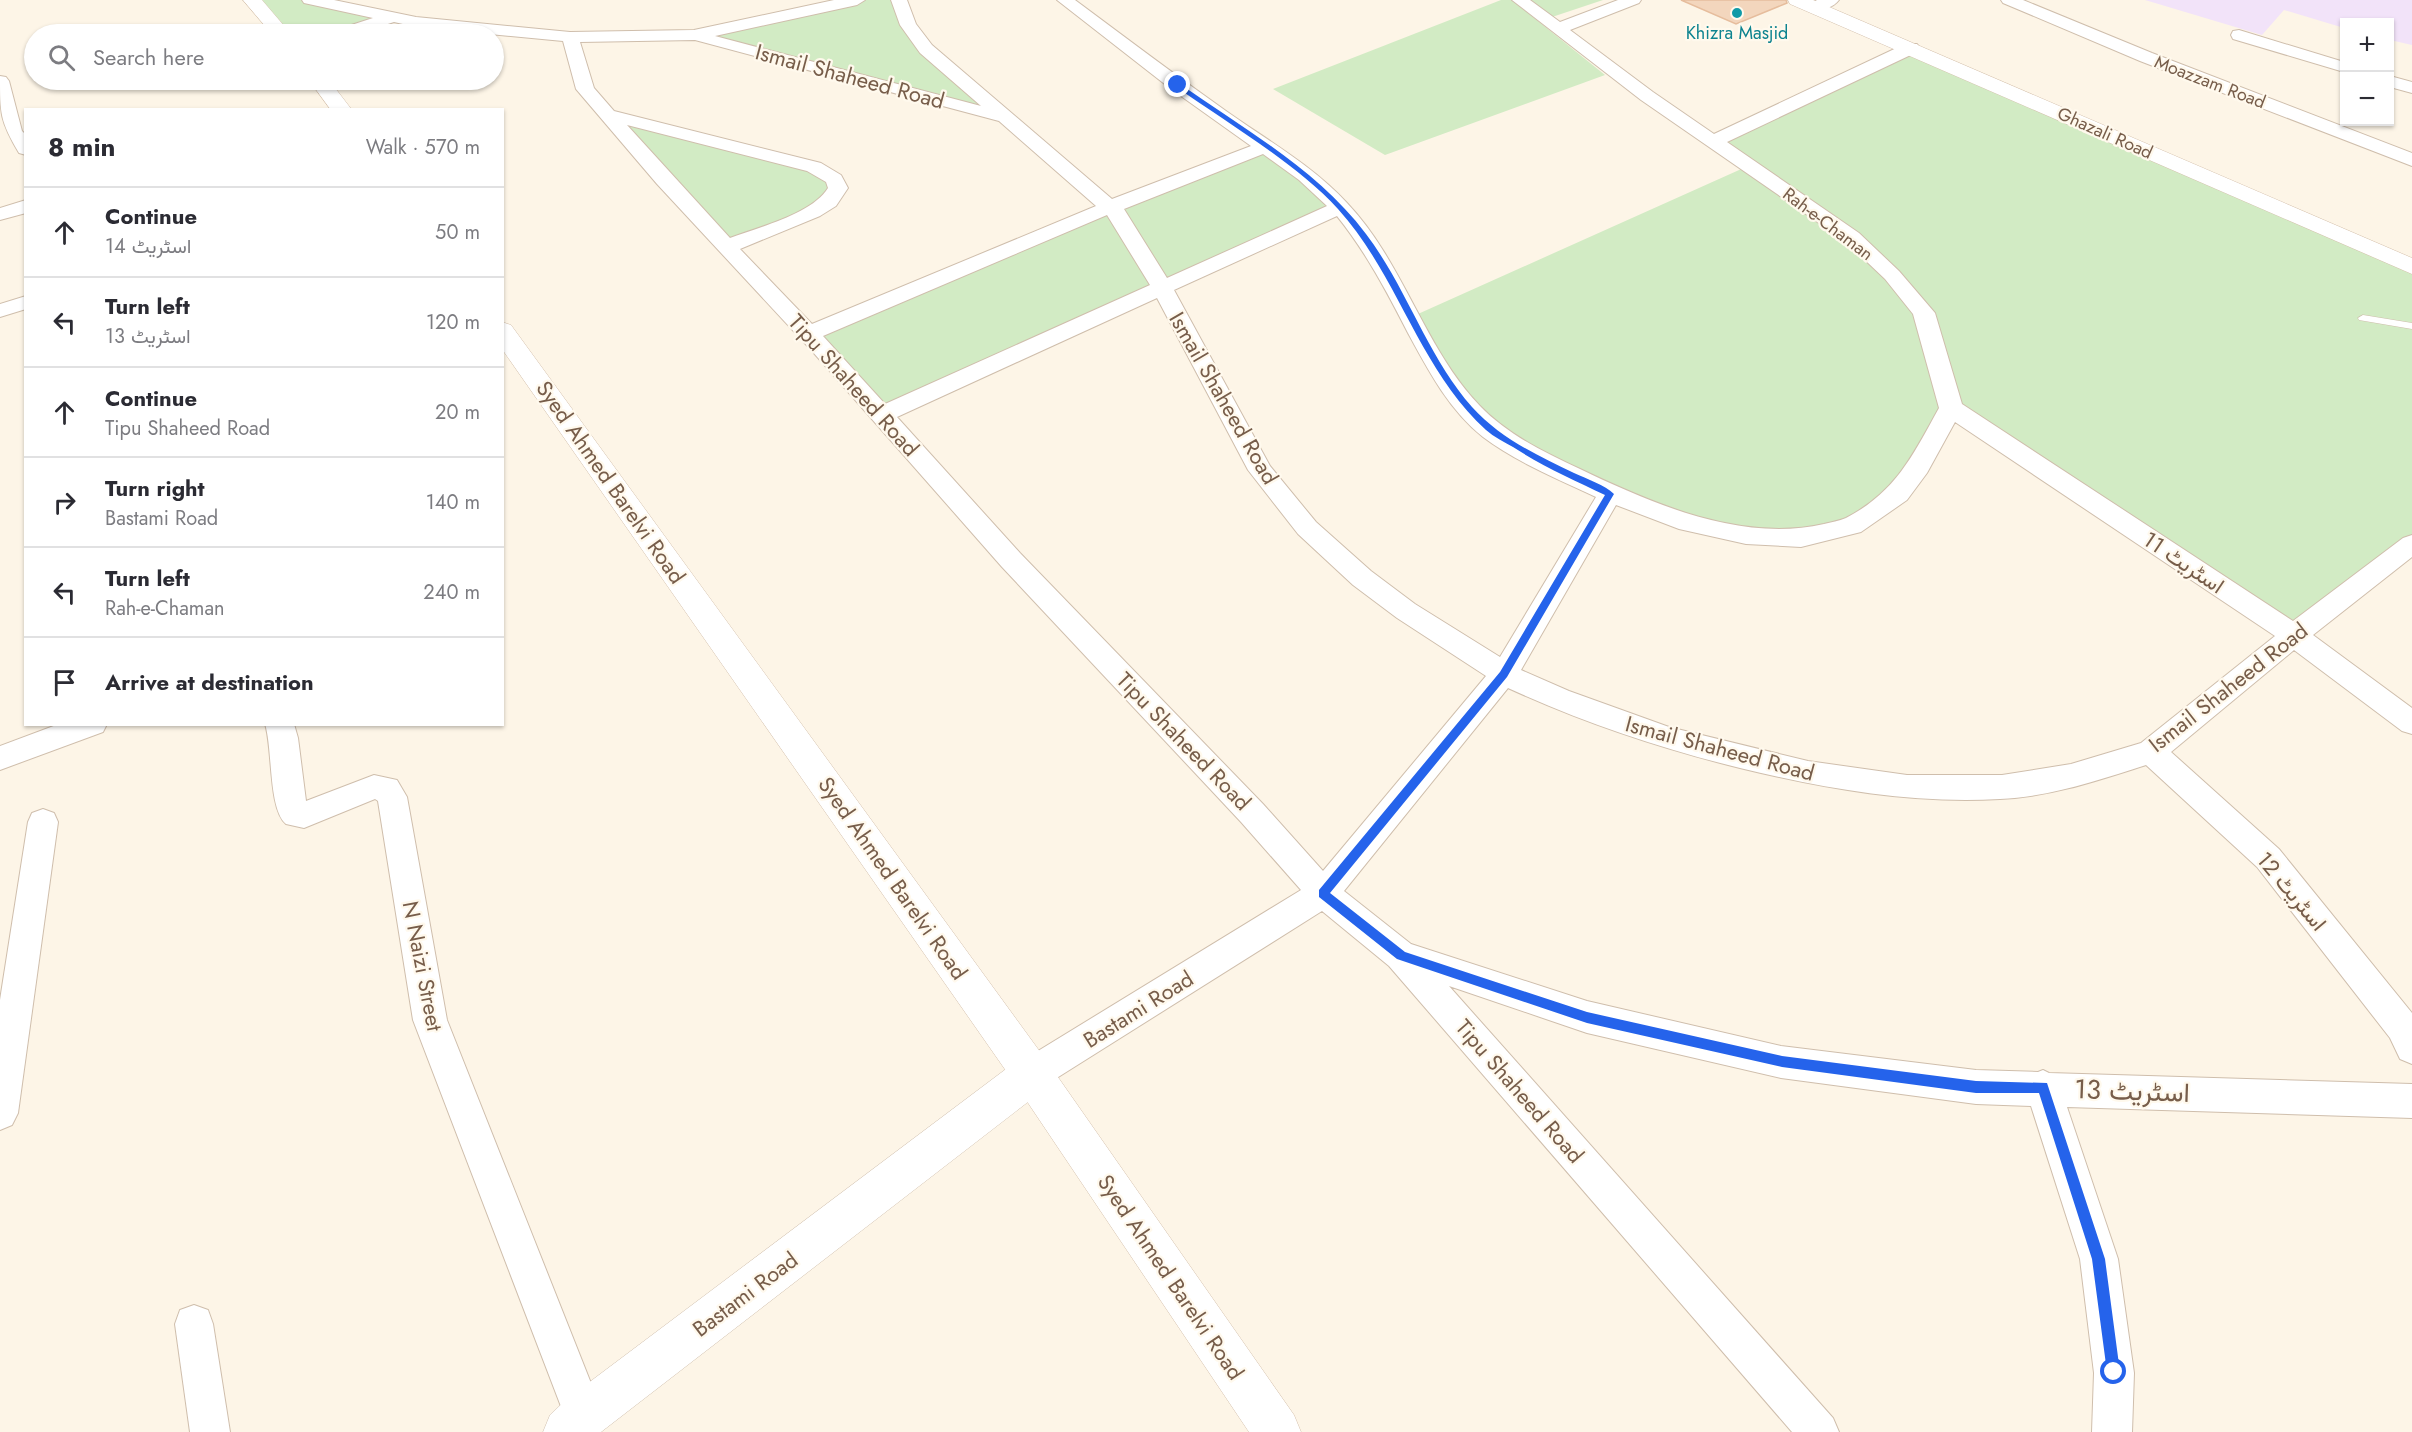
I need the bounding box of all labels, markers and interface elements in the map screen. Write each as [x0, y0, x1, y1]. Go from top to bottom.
marker: Khizra Masjid [1730, 6, 1744, 20]
map controls [2340, 18, 2394, 126]
button: + [2340, 18, 2394, 72]
place label: Khizra Masjid [1686, 20, 1788, 46]
search box [24, 24, 504, 90]
street label: Ismail Shaheed Road [752, 35, 948, 117]
icon: search [45, 41, 78, 74]
text: Search here [93, 41, 204, 73]
street label: Moazzam Road [2151, 49, 2269, 115]
route end [1164, 71, 1190, 97]
button: − [2340, 72, 2394, 126]
street label: Ghazali Road [2053, 100, 2157, 166]
text: 8 min [48, 128, 116, 166]
text: Walk · 570 m [366, 133, 480, 162]
street label: Rah-e-Chaman [1777, 181, 1879, 267]
text: Continue [105, 200, 197, 232]
icon: ahead [48, 216, 81, 249]
text: 50 m [435, 218, 480, 247]
text: اسٹریٹ 14 [105, 232, 191, 261]
text: Turn left [105, 290, 190, 322]
icon: left [48, 306, 81, 339]
street label: Ismail Shaheed Road [1162, 306, 1286, 490]
street label: Tipu Shaheed Road [781, 307, 927, 463]
text: 120 m [426, 308, 480, 337]
text: اسٹریٹ 13 [105, 322, 191, 351]
street label: Syed Ahmed Barelvi Road [529, 374, 693, 590]
text: Continue [105, 382, 197, 414]
icon: ahead [48, 396, 81, 429]
text: 20 m [435, 398, 480, 427]
text: Tipu Shaheed Road [105, 414, 270, 443]
text: Turn right [105, 472, 205, 504]
icon: right [48, 486, 81, 519]
text: 140 m [426, 488, 480, 517]
text: Bastami Road [105, 504, 218, 533]
street label: اسٹریٹ 11 [2137, 523, 2231, 601]
text: Turn left [105, 562, 190, 594]
icon: left [48, 576, 81, 609]
text: 240 m [423, 578, 480, 607]
text: Rah-e-Chaman [105, 594, 225, 623]
street label: Ismail Shaheed Road [2142, 615, 2314, 759]
street label: Tipu Shaheed Road [1109, 665, 1259, 817]
icon: arrive [48, 666, 81, 699]
text: Arrive at destination [105, 666, 314, 698]
street label: Ismail Shaheed Road [1622, 707, 1818, 789]
street label: Syed Ahmed Barelvi Road [811, 770, 975, 986]
street label: اسٹریٹ 12 [2249, 844, 2335, 938]
street label: N Naizi Street [395, 898, 451, 1035]
street label: Bastami Road [1077, 962, 1199, 1056]
street label: Tipu Shaheed Road [1448, 1012, 1592, 1170]
street label: اسٹریٹ 13 [2074, 1069, 2190, 1112]
street label: Syed Ahmed Barelvi Road [1090, 1168, 1252, 1386]
street label: Bastami Road [686, 1244, 804, 1344]
route start [2100, 1358, 2126, 1384]

